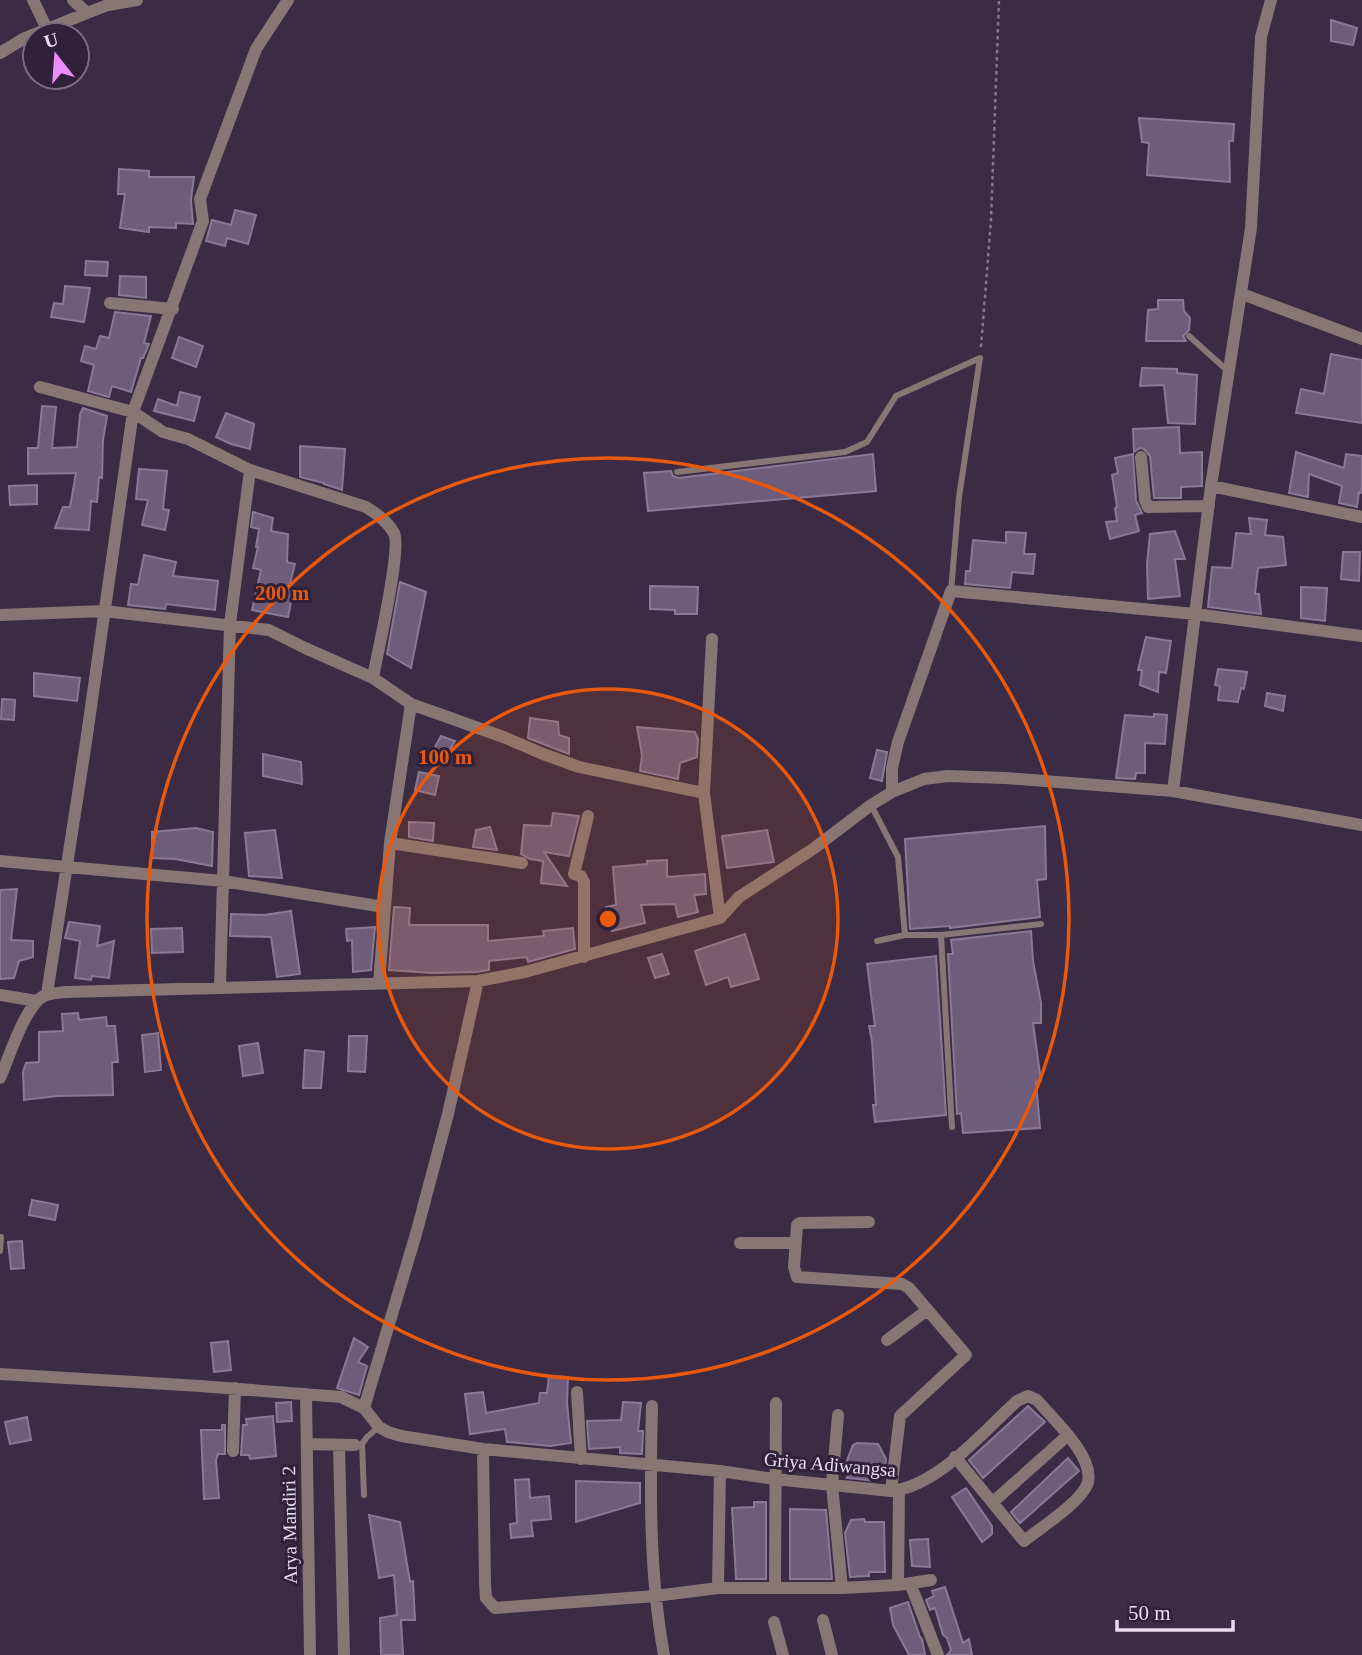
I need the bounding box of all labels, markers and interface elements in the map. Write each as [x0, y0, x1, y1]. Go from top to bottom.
north arrow [21, 21, 91, 91]
text: U [42, 28, 61, 52]
text: 200 m [255, 581, 310, 605]
text: 100 m [418, 745, 473, 769]
centre of rings [596, 907, 620, 931]
street label: Griya Adiwangsa [763, 1448, 897, 1481]
street label: Arya Mandiri 2 [278, 1466, 301, 1584]
scale bar [1117, 1588, 1232, 1632]
text: 50 m [1128, 1601, 1171, 1625]

